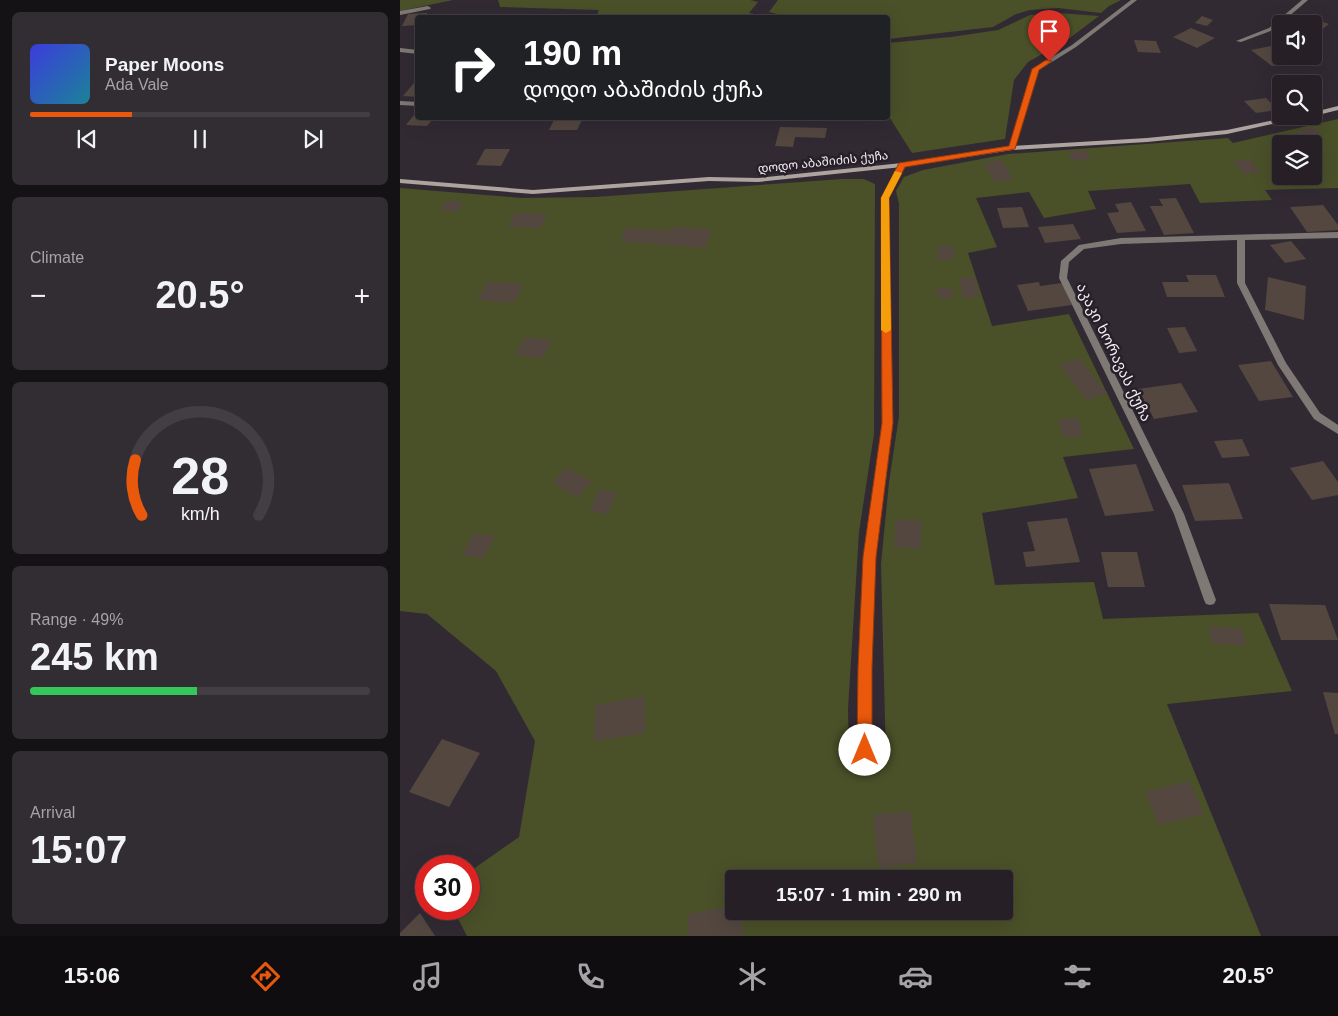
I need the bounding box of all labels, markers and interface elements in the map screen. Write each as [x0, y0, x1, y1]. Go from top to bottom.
pin [1028, 10, 1070, 61]
map controls [1272, 15, 1322, 185]
button: sound [1272, 15, 1322, 65]
icon: arrive [1035, 17, 1063, 45]
text: 190 m [523, 33, 622, 72]
icon: right [440, 35, 505, 100]
text: Paper Moons [105, 54, 224, 75]
button: search [1272, 75, 1322, 125]
text: Ada Vale [105, 76, 169, 93]
text: დოდო აბაშიძის ქუჩა [523, 77, 763, 102]
icon: previous [73, 125, 101, 153]
icon: pause [186, 125, 214, 153]
icon: next [299, 125, 327, 153]
button: layers [1272, 135, 1322, 185]
street label: დოდო აბაშიძის ქუჩა [757, 148, 889, 177]
text: Climate [30, 249, 84, 266]
text: 20.5° [155, 274, 245, 316]
text: − [30, 280, 46, 311]
text: + [354, 280, 370, 311]
street label: აკაკი ხორავას ქუჩა [1073, 280, 1155, 424]
text: 28 [171, 447, 229, 505]
text: km/h [181, 504, 219, 524]
text: Range · 49% [30, 611, 123, 628]
text: 245 km [30, 636, 159, 678]
position arrow [838, 723, 890, 775]
text: Arrival [30, 804, 75, 821]
text: 15:07 [30, 829, 127, 871]
speed limit sign: 30 [415, 855, 480, 920]
text: 15:07 · 1 min · 290 m [776, 884, 962, 905]
icon: directions [248, 959, 283, 994]
icon: music [410, 959, 445, 994]
icon: phone [573, 959, 608, 994]
icon: climate [735, 959, 770, 994]
icon: car [898, 959, 933, 994]
icon: filters [1060, 959, 1095, 994]
text: 15:06 [64, 963, 120, 988]
text: 20.5° [1223, 963, 1274, 988]

